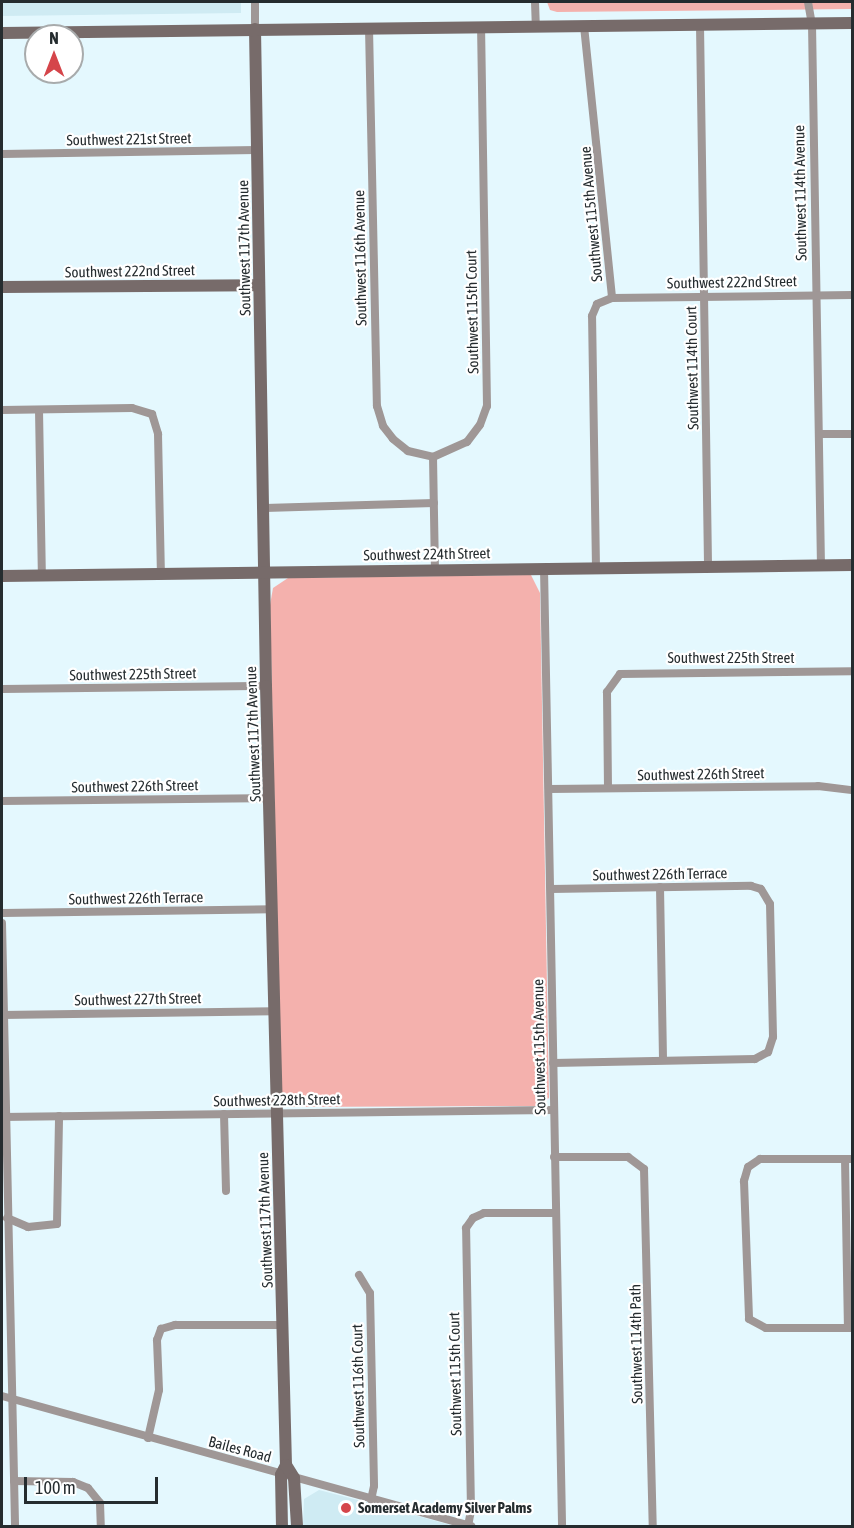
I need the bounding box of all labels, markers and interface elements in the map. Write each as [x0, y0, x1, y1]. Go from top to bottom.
north arrow [24, 24, 84, 84]
text: N [49, 29, 59, 47]
street label: Southwest 114th Avenue [790, 125, 810, 261]
street label: Southwest 221st Street [66, 129, 192, 149]
street label: Southwest 115th Avenue [576, 146, 606, 282]
street label: Southwest 117th Avenue [234, 180, 254, 316]
street label: Southwest 116th Avenue [350, 190, 370, 326]
street label: Southwest 115th Court [462, 250, 482, 374]
street label: Southwest 222nd Street [65, 261, 195, 281]
street label: Southwest 222nd Street [667, 272, 797, 292]
street label: Southwest 114th Court [682, 306, 702, 430]
street label: Southwest 224th Street [363, 544, 491, 564]
street label: Southwest 225th Street [667, 649, 795, 667]
street label: Southwest 225th Street [69, 664, 197, 684]
street label: Southwest 117th Avenue [242, 666, 264, 802]
street label: Southwest 226th Street [637, 764, 765, 784]
street label: Southwest 226th Street [71, 776, 199, 796]
street label: Southwest 226th Terrace [593, 864, 727, 884]
street label: Southwest 226th Terrace [69, 888, 203, 908]
street label: Southwest 115th Avenue [529, 979, 549, 1115]
street label: Southwest 227th Street [74, 989, 202, 1009]
street label: Southwest 228th Street [213, 1090, 341, 1110]
street label: Southwest 117th Avenue [254, 1152, 276, 1288]
street label: Southwest 114th Path [626, 1284, 646, 1404]
street label: Southwest 115th Court [445, 1312, 465, 1436]
street label: Southwest 116th Court [348, 1324, 368, 1448]
street label: Bailes Road [207, 1432, 273, 1466]
scale bar [27, 1465, 160, 1503]
text: 100 m [35, 1477, 76, 1498]
place label: Somerset Academy Silver Palms [358, 1499, 532, 1517]
marker: Somerset Academy Silver Palms [339, 1501, 353, 1515]

